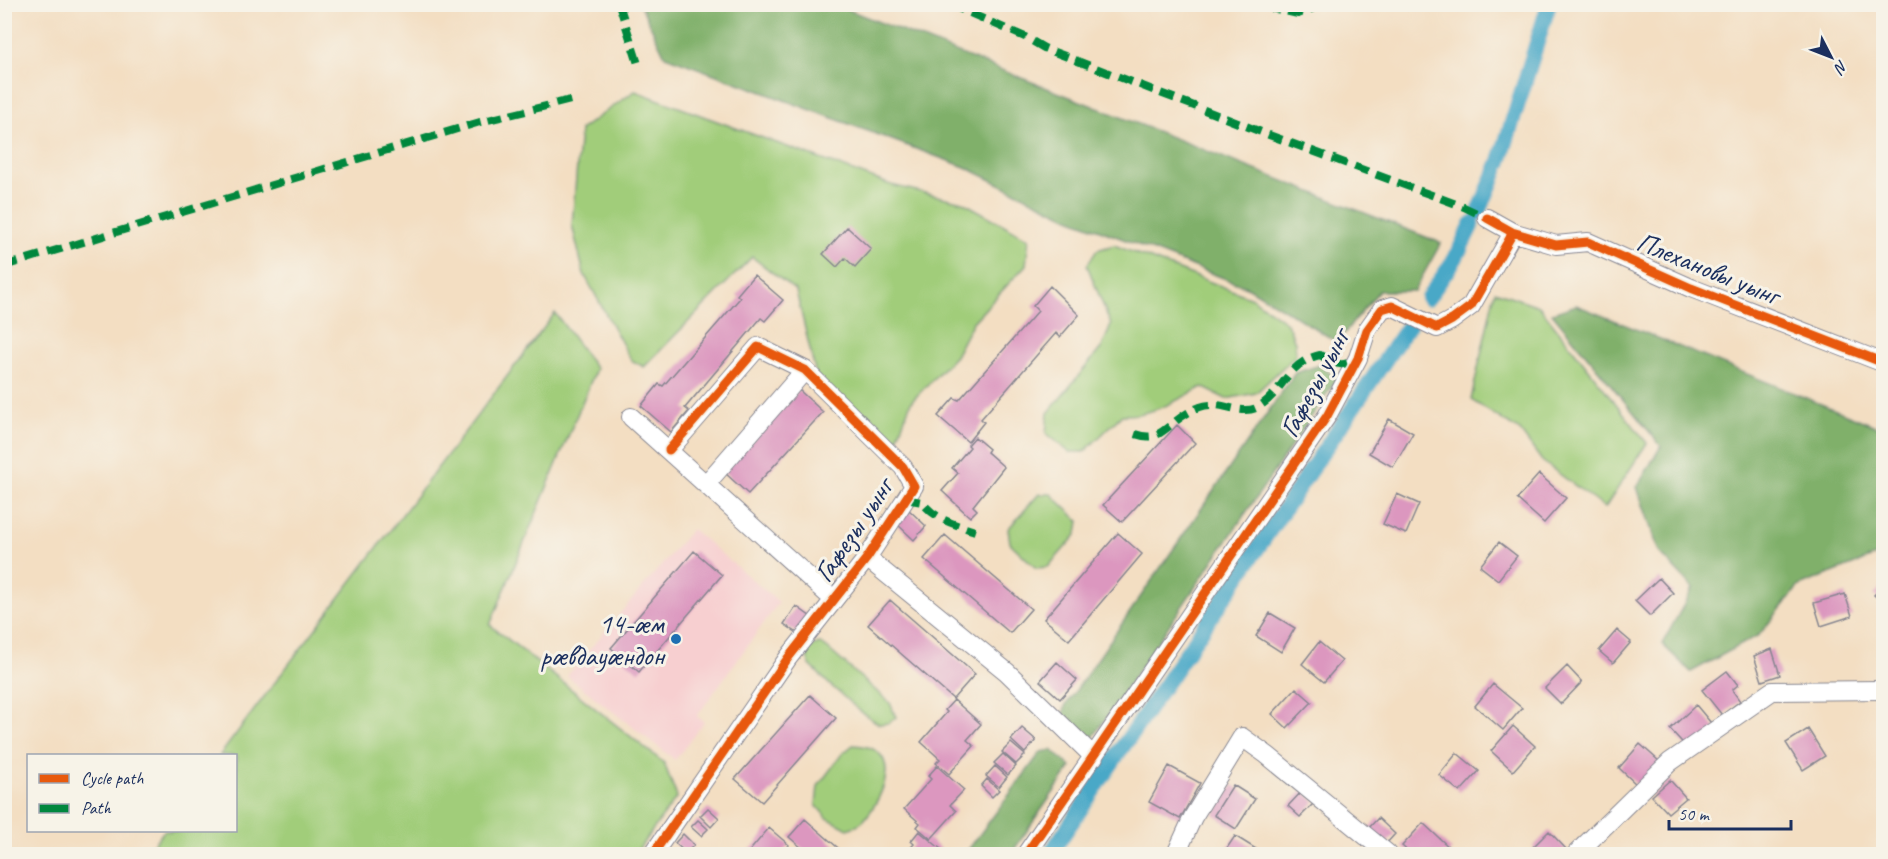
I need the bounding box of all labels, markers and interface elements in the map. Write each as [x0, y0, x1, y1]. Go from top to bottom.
north arrow [1801, 27, 1861, 87]
text: N [1829, 56, 1852, 79]
street label: Плехановы уынг [1632, 224, 1788, 314]
street label: Гафезы уынг [1271, 319, 1359, 443]
street label: Гафезы уынг [806, 468, 903, 588]
place label: 14-æм рӕвдауӕндон [540, 606, 666, 673]
marker: 14-æм рӕвдауӕндон [669, 632, 683, 646]
legend [27, 754, 237, 832]
text: Cycle path [81, 767, 144, 789]
scale bar [1669, 793, 1790, 831]
text: Path [81, 797, 111, 819]
text: 50 m [1678, 803, 1711, 825]

